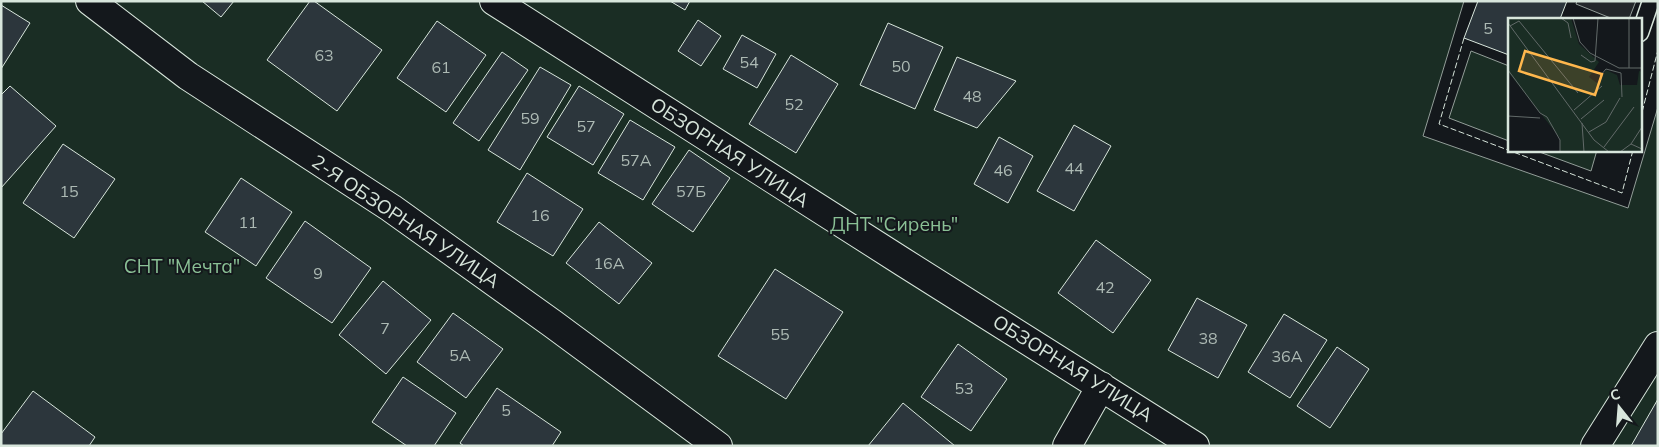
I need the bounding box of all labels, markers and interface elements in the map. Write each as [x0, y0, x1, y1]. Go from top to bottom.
house number: 5 [1483, 18, 1493, 38]
inset map [1508, 18, 1642, 151]
house number: 63 [314, 45, 334, 65]
house number: 54 [739, 52, 759, 72]
house number: 50 [891, 56, 911, 76]
house number: 61 [431, 57, 451, 77]
house number: 48 [962, 86, 982, 106]
street label: ОБЗОРНАЯ УЛИЦА [646, 92, 814, 212]
house number: 52 [784, 94, 804, 114]
house number: 59 [520, 108, 540, 128]
house number: 57 [576, 116, 596, 136]
street label: 2-Я ОБЗОРНАЯ УЛИЦА [307, 149, 505, 293]
house number: 57А [621, 150, 652, 170]
house number: 44 [1064, 158, 1084, 178]
house number: 46 [993, 160, 1013, 180]
house number: 15 [59, 181, 79, 201]
house number: 57Б [676, 181, 706, 201]
house number: 16 [530, 205, 550, 225]
house number: 11 [238, 212, 258, 232]
park label: ДНТ "Сирень" [830, 212, 958, 236]
house number: 16А [594, 253, 625, 273]
park label: СНТ "Мечта" [124, 254, 240, 278]
house number: 9 [313, 263, 323, 283]
house number: 42 [1095, 277, 1115, 297]
street label: ОБЗОРНАЯ УЛИЦА [989, 309, 1157, 427]
house number: 7 [380, 318, 390, 338]
house number: 55 [770, 324, 790, 344]
house number: 38 [1198, 328, 1218, 348]
house number: 5А [449, 345, 471, 365]
house number: 36А [1272, 346, 1303, 366]
house number: 53 [954, 378, 974, 398]
north arrow [1594, 382, 1644, 432]
text: С [1608, 385, 1622, 405]
house number: 5 [501, 400, 511, 420]

